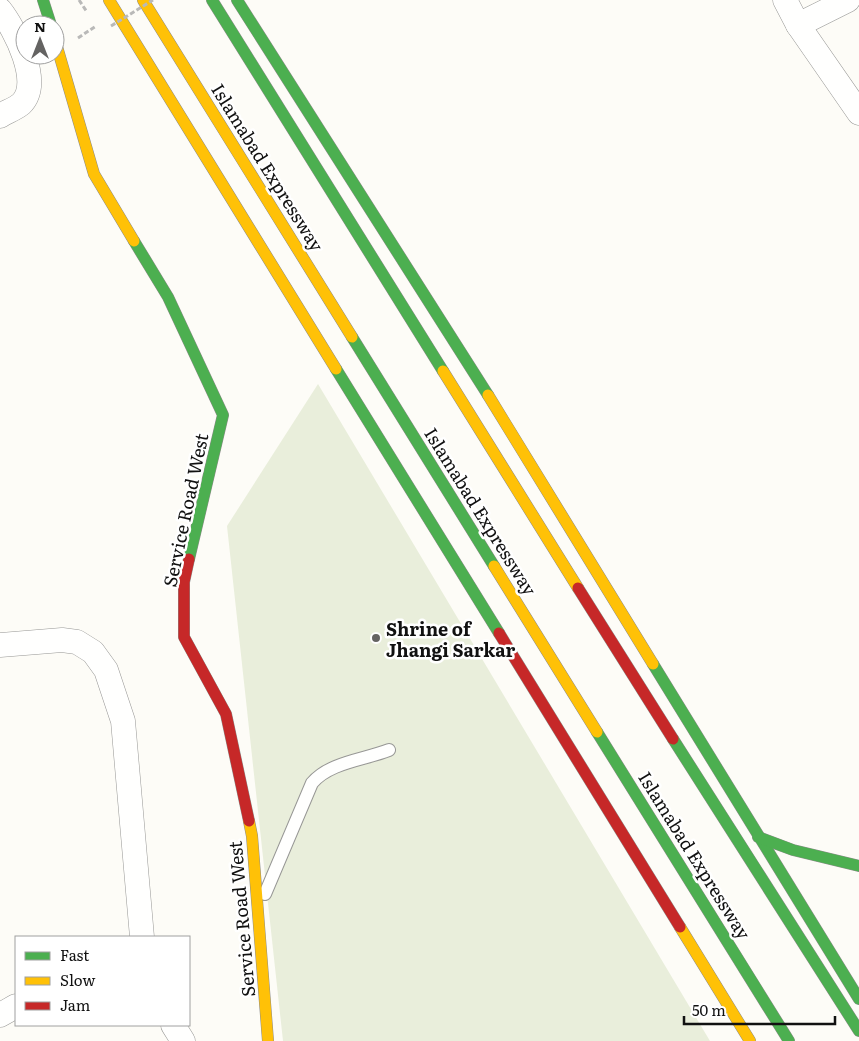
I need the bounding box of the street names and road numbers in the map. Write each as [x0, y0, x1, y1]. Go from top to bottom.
street label: Islamabad Expressway [205, 78, 331, 257]
street label: Islamabad Expressway [418, 422, 544, 601]
street label: Service Road West [156, 430, 215, 589]
street label: Islamabad Expressway [632, 766, 758, 945]
street label: Service Road West [221, 839, 261, 998]

